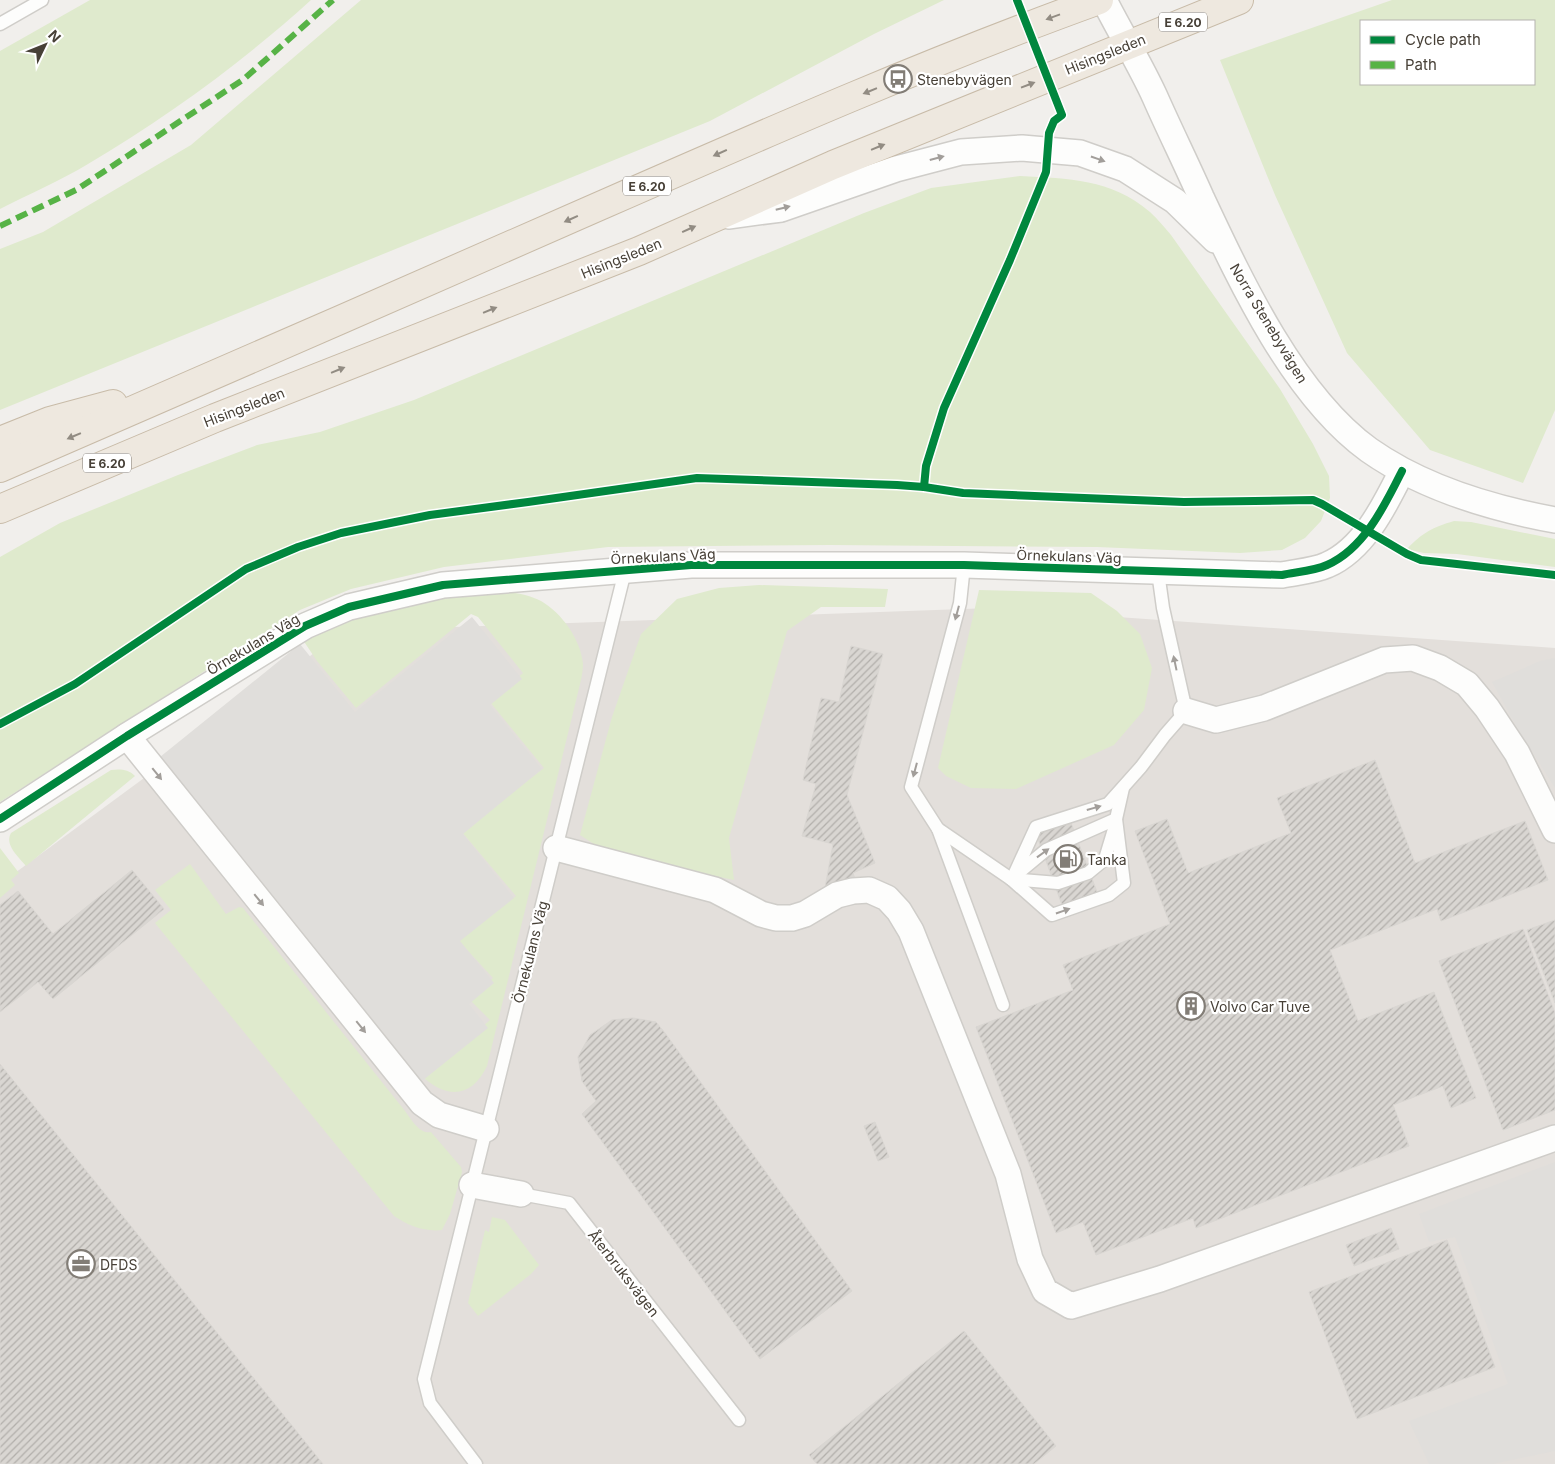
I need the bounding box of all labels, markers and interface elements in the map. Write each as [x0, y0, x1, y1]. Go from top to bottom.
one-way arrow [1045, 13, 1060, 21]
road number: E 6.20 [1159, 13, 1207, 32]
north arrow [20, 20, 70, 70]
legend [1360, 20, 1535, 85]
text: N [45, 26, 65, 45]
street label: Hisingsleden [1062, 30, 1148, 78]
text: Cycle path [1405, 30, 1481, 49]
text: Path [1405, 55, 1437, 74]
bus stop icon: Stenebyvägen [883, 64, 913, 94]
place label: Stenebyvägen [917, 71, 1012, 88]
one-way arrow [1021, 81, 1035, 89]
one-way arrow [863, 87, 877, 95]
one-way arrow [871, 143, 886, 151]
one-way arrow [713, 150, 727, 158]
one-way arrow [930, 154, 945, 162]
one-way arrow [1090, 156, 1105, 163]
road number: E 6.20 [623, 177, 671, 196]
one-way arrow [775, 204, 791, 212]
one-way arrow [564, 215, 578, 223]
one-way arrow [682, 225, 696, 233]
street label: Hisingsleden [578, 234, 664, 282]
street label: Norra Stenebyvägen [1227, 260, 1311, 386]
one-way arrow [482, 306, 497, 314]
one-way arrow [331, 366, 346, 373]
street label: Hisingsleden [201, 384, 287, 430]
one-way arrow [66, 432, 81, 440]
road number: E 6.20 [83, 453, 131, 472]
street label: Örnekulans Väg [610, 545, 716, 567]
street label: Örnekulans Väg [1016, 546, 1122, 566]
one-way arrow [953, 606, 961, 621]
street label: Örnekulans Väg [204, 610, 302, 678]
one-way arrow [1171, 656, 1179, 671]
one-way arrow [911, 763, 919, 778]
one-way arrow [152, 767, 163, 780]
one-way arrow [1087, 804, 1102, 812]
fuel station icon: Tanka [1053, 844, 1083, 874]
one-way arrow [1036, 848, 1050, 858]
place label: Tanka [1087, 851, 1127, 868]
one-way arrow [254, 894, 265, 907]
street label: Örnekulans Väg [509, 899, 551, 1005]
one-way arrow [1056, 907, 1071, 914]
building icon: Volvo Car Tuve [1176, 991, 1206, 1021]
place label: Volvo Car Tuve [1210, 998, 1310, 1015]
one-way arrow [356, 1020, 367, 1033]
street label: Återbruksvägen [585, 1226, 664, 1320]
office icon: DFDS [66, 1249, 96, 1279]
place label: DFDS [100, 1256, 137, 1273]

